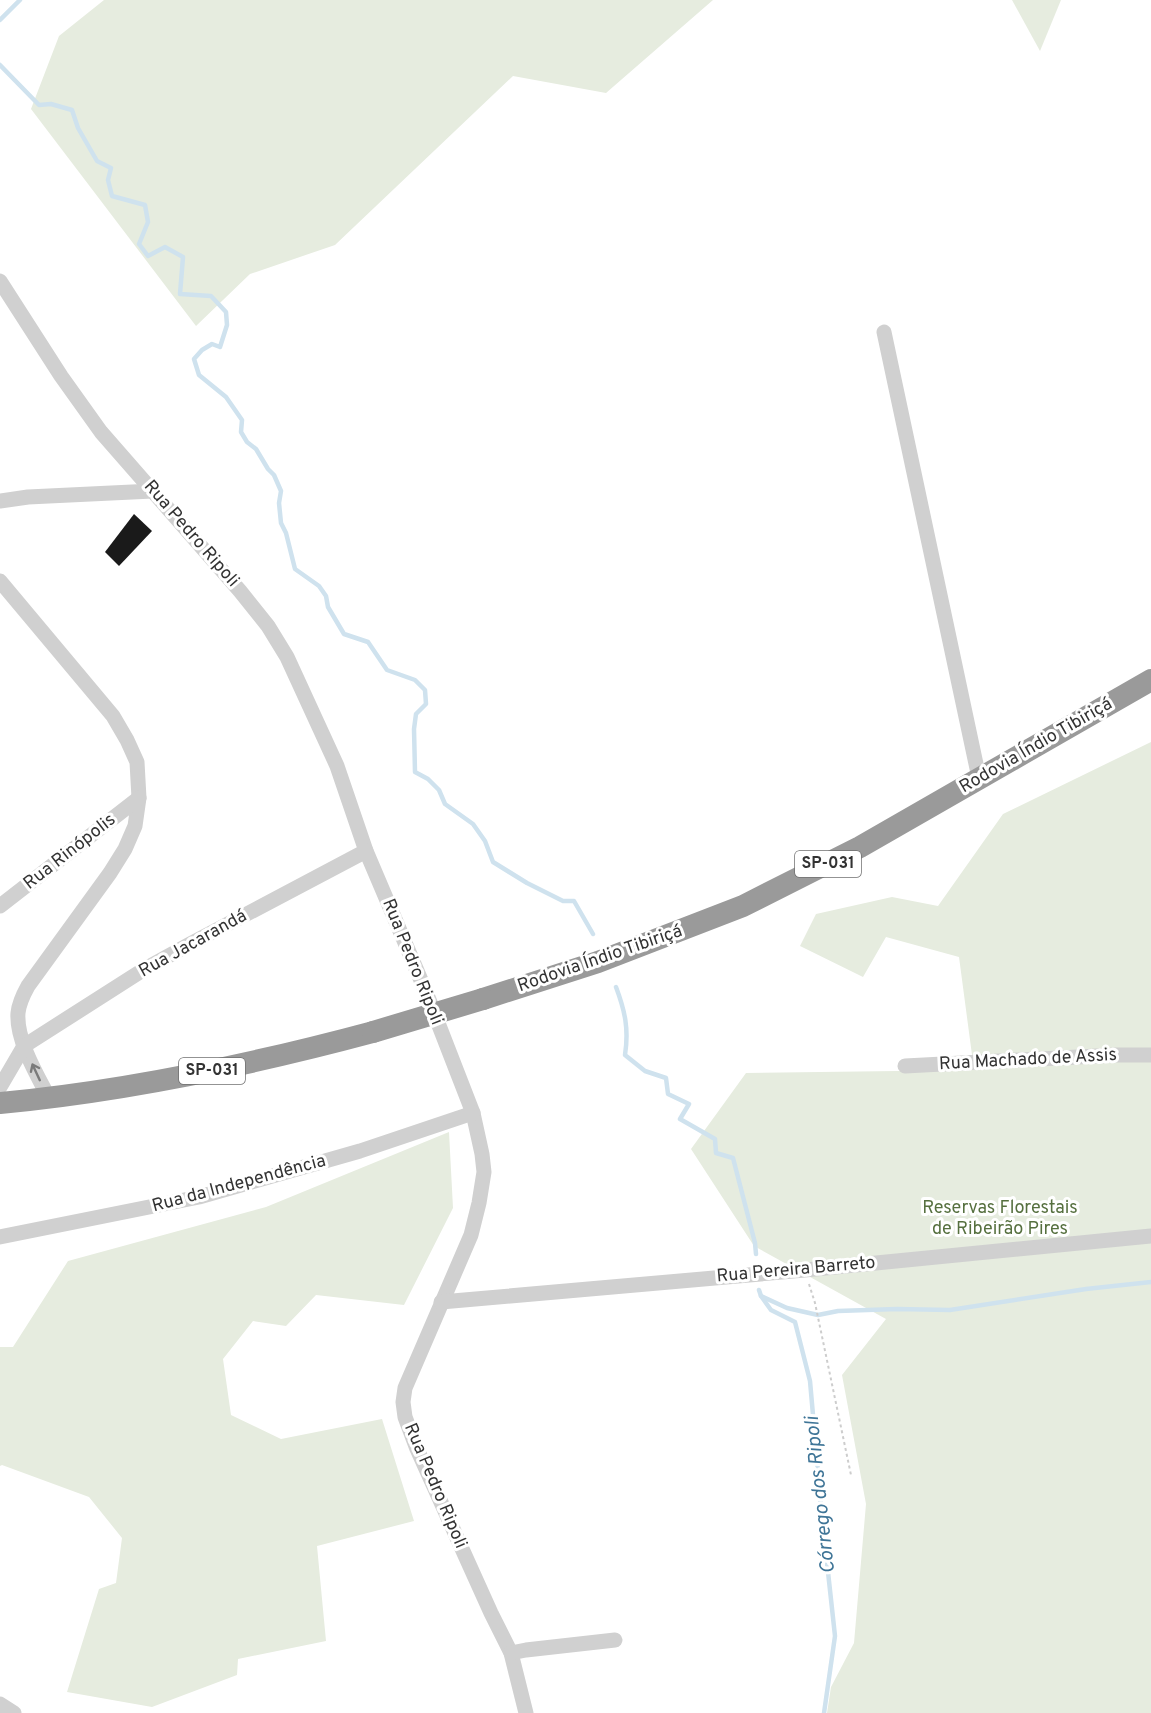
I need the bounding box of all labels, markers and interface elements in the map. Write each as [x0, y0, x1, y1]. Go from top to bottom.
street label: Rua Pedro Ripoli [138, 476, 244, 592]
street label: Rodovia Índio Tibiriçá [954, 691, 1117, 799]
street label: Rua Rinópolis [19, 809, 121, 895]
road number: SP-031 [795, 851, 861, 877]
street label: Rua Pedro Ripoli [376, 895, 448, 1029]
street label: Rua Jacarandá [135, 905, 251, 983]
street label: Rodovia Índio Tibiriçá [514, 918, 685, 998]
street label: Rua Machado de Assis [939, 1044, 1117, 1076]
road number: SP-031 [179, 1058, 245, 1084]
one-way arrow [30, 1063, 42, 1081]
street label: Rua da Independência [150, 1150, 328, 1218]
park label: Reservas Florestais de Ribeirão Pires [922, 1197, 1078, 1241]
street label: Rua Pereira Barreto [716, 1252, 876, 1288]
water label: Córrego dos Ripoli [800, 1414, 842, 1575]
street label: Rua Pedro Ripoli [398, 1420, 472, 1552]

